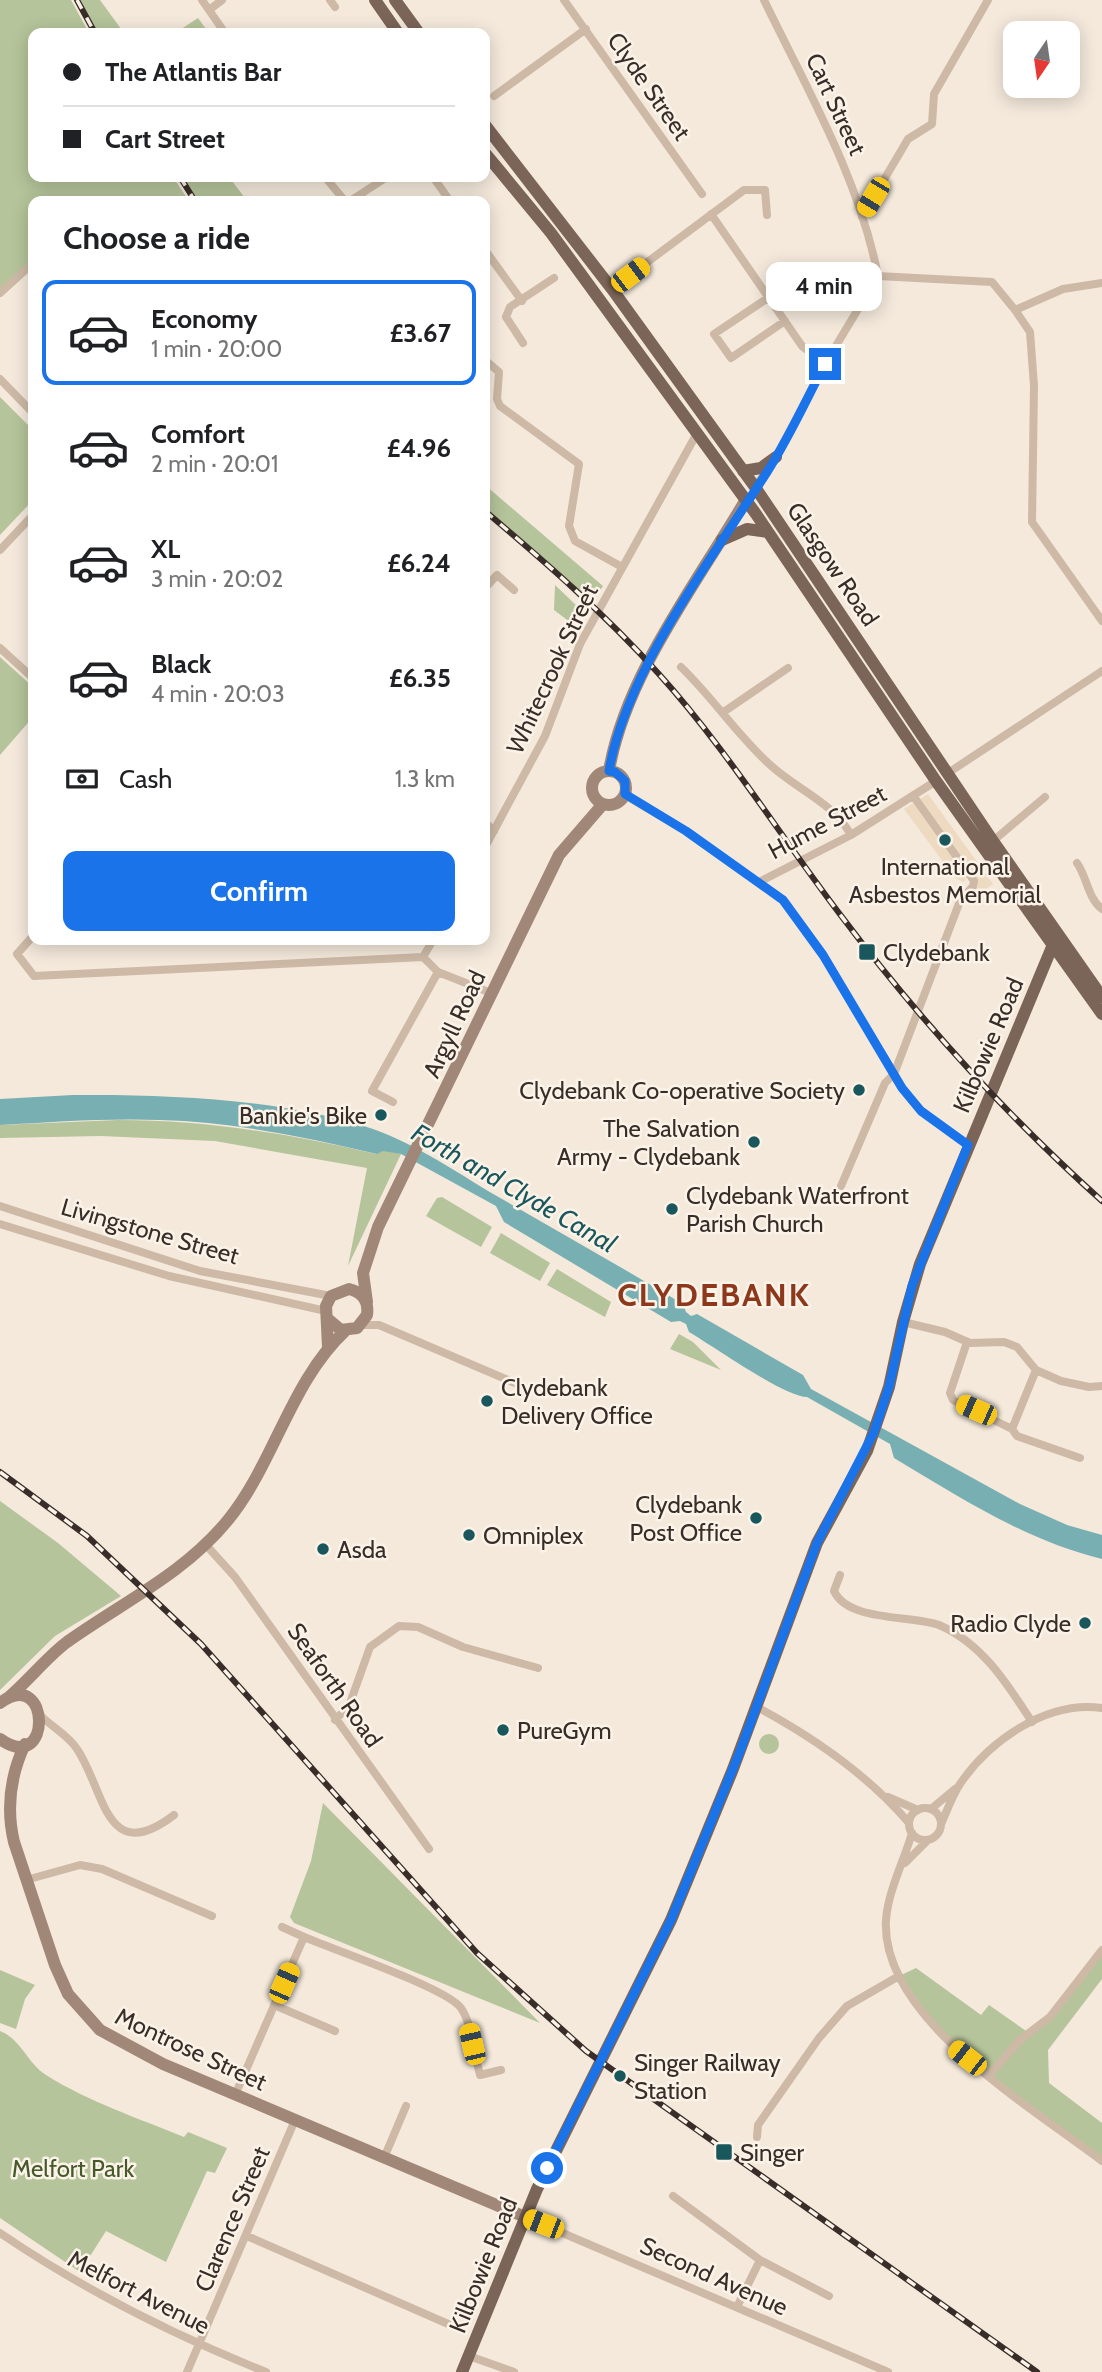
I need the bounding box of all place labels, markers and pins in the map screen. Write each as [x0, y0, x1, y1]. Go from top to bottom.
marker: International Asbestos Memorial [937, 832, 953, 848]
place label: International Asbestos Memorial [849, 852, 1042, 909]
place label: Clydebank [883, 938, 990, 967]
marker: Clydebank [857, 942, 877, 962]
place label: Clydebank Co-operative Society [519, 1076, 845, 1105]
marker: Clydebank Co-operative Society [851, 1082, 867, 1098]
place label: Bankie's Bike [239, 1101, 367, 1130]
marker: Bankie's Bike [373, 1107, 389, 1123]
place label: The Salvation Army - Clydebank [557, 1114, 740, 1171]
marker: The Salvation Army - Clydebank [746, 1134, 762, 1150]
place label: Clydebank Waterfront Parish Church [686, 1181, 909, 1238]
marker: Clydebank Waterfront Parish Church [664, 1201, 680, 1217]
place label: Clydebank Delivery Office [501, 1373, 653, 1430]
marker: Clydebank Delivery Office [479, 1393, 495, 1409]
place label: Clydebank Post Office [630, 1490, 742, 1547]
marker: Clydebank Post Office [748, 1510, 764, 1526]
place label: Omniplex [483, 1521, 584, 1550]
marker: Omniplex [461, 1527, 477, 1543]
place label: Asda [337, 1535, 387, 1564]
marker: Asda [315, 1541, 331, 1557]
place label: Radio Clyde [950, 1609, 1071, 1638]
marker: Radio Clyde [1077, 1615, 1093, 1631]
place label: PureGym [517, 1716, 612, 1745]
marker: PureGym [495, 1722, 511, 1738]
place label: Singer Railway Station [634, 2048, 781, 2105]
marker: Singer Railway Station [612, 2068, 628, 2084]
place label: Singer [740, 2138, 805, 2167]
marker: Singer [714, 2142, 734, 2162]

